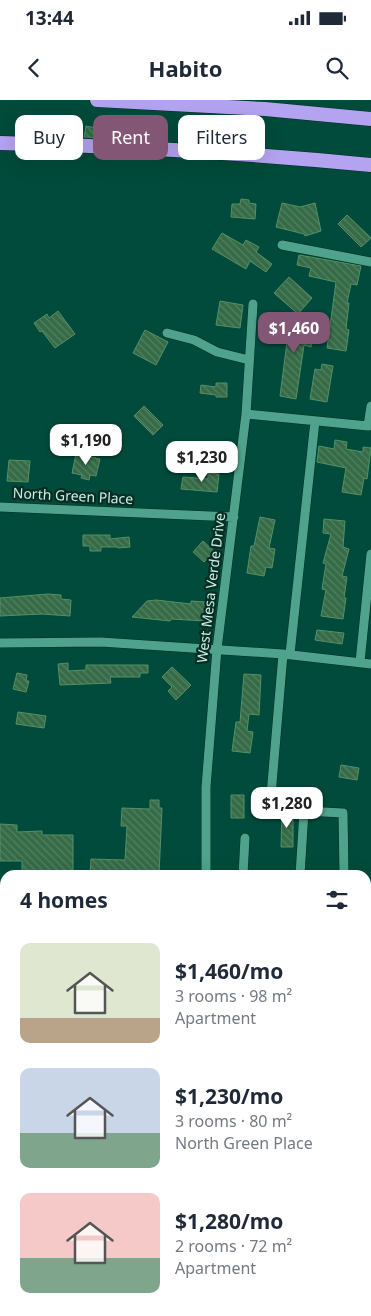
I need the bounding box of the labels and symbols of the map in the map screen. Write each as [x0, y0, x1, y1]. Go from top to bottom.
pin: $1,460 [253, 312, 335, 354]
pin: $1,190 [45, 424, 127, 466]
pin: $1,230 [161, 440, 243, 483]
street label: North Green Place [12, 483, 134, 508]
street label: West Mesa Verde Drive [192, 512, 229, 664]
pin: $1,280 [246, 786, 328, 829]

